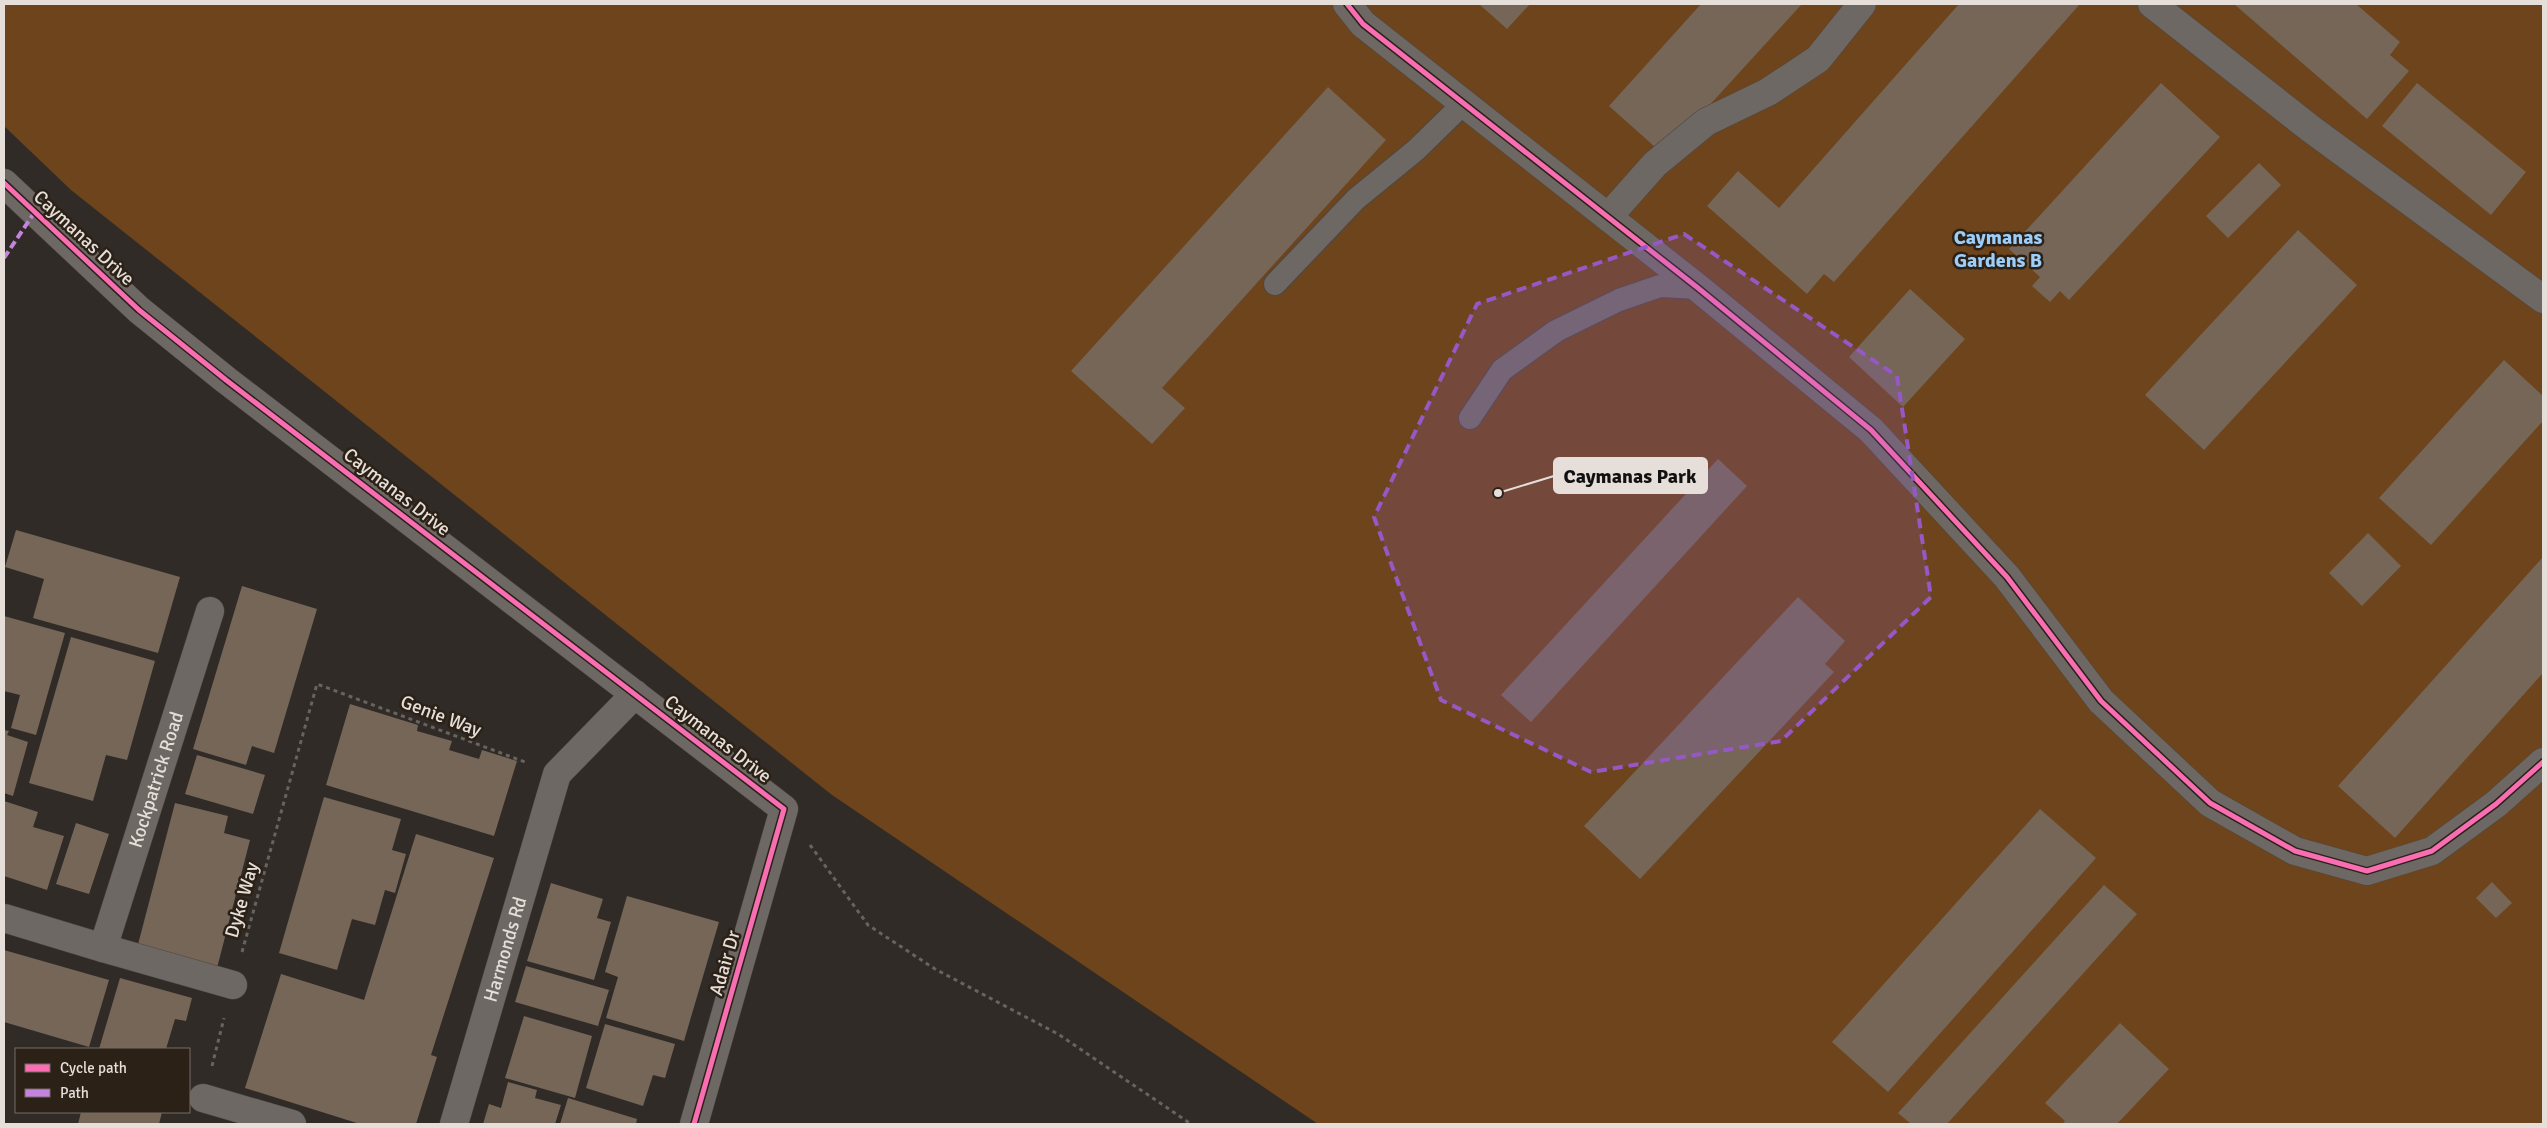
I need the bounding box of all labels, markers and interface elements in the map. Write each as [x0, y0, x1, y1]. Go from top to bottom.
street label: Caymanas Drive [29, 185, 139, 291]
district label: Caymanas Gardens B [1954, 225, 2042, 273]
street label: Caymanas Drive [339, 443, 455, 541]
callout: Caymanas Park [1554, 458, 1707, 493]
text: Caymanas Park [1563, 464, 1697, 489]
street label: Genie Way [397, 690, 485, 742]
street label: Caymanas Drive [660, 690, 776, 788]
street label: Kockpatrick Road [124, 709, 189, 851]
street label: Dyke Way [220, 859, 264, 941]
street label: Harmonds Rd [479, 894, 532, 1005]
street label: Adair Dr [704, 928, 746, 998]
legend [15, 1048, 190, 1113]
text: Cycle path [60, 1059, 127, 1077]
text: Path [60, 1084, 89, 1102]

